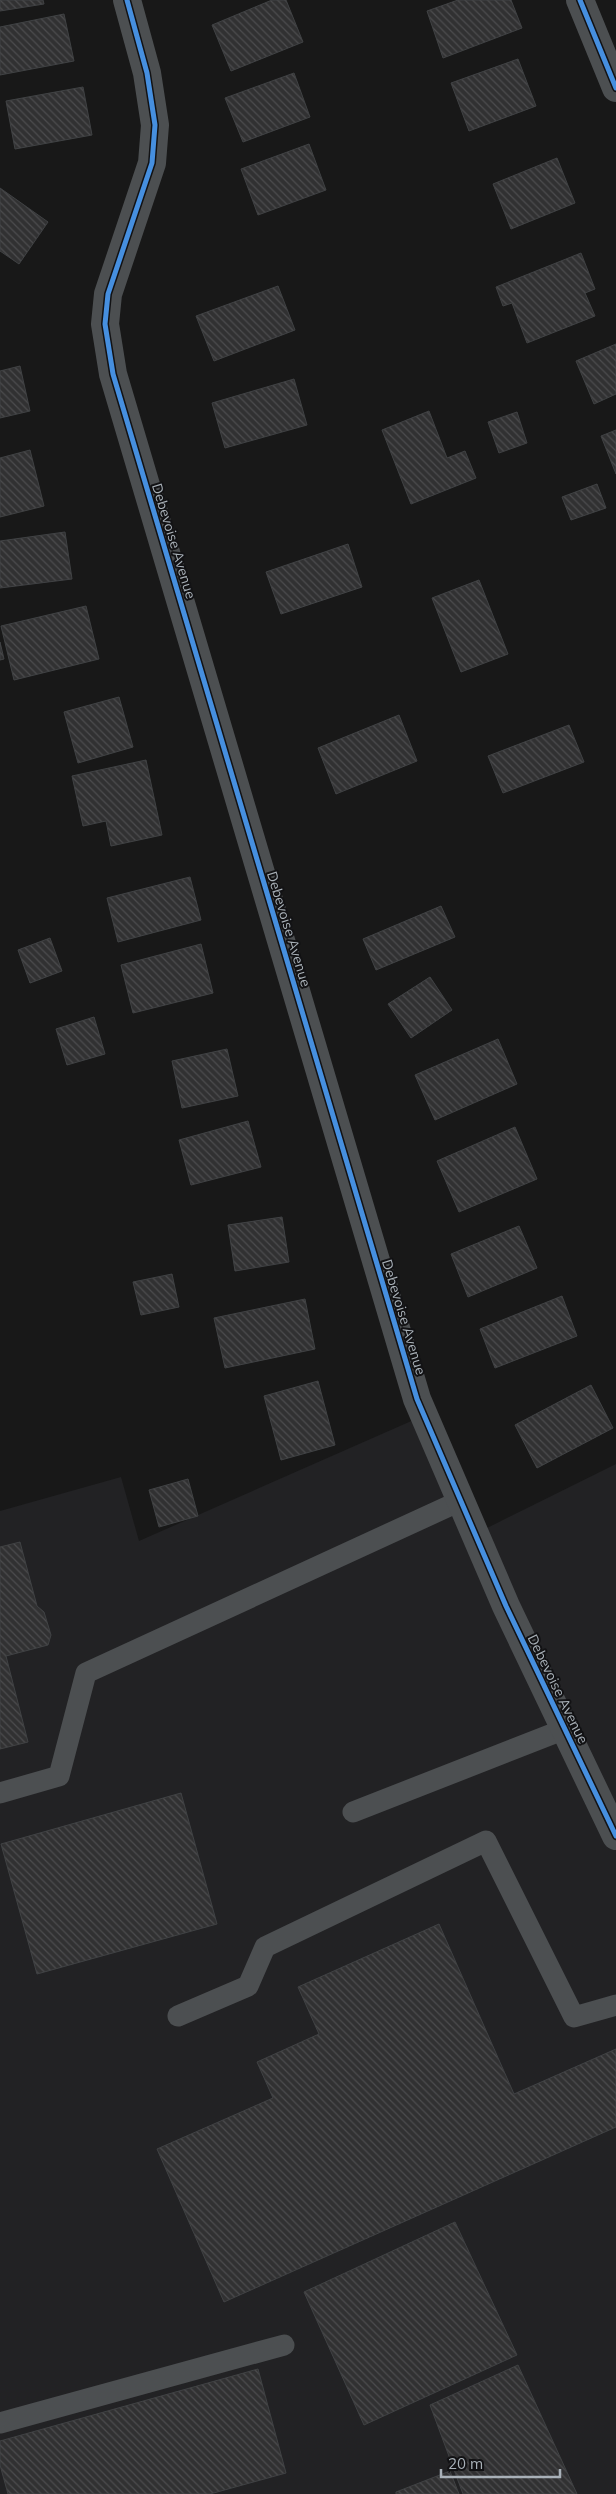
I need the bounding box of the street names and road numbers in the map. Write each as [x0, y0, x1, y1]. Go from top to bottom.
street label: Debevoise Avenue [148, 481, 200, 601]
street label: Debevoise Avenue [263, 869, 315, 989]
street label: Debevoise Avenue [378, 1257, 430, 1377]
street label: Debevoise Avenue [524, 1631, 592, 1747]

